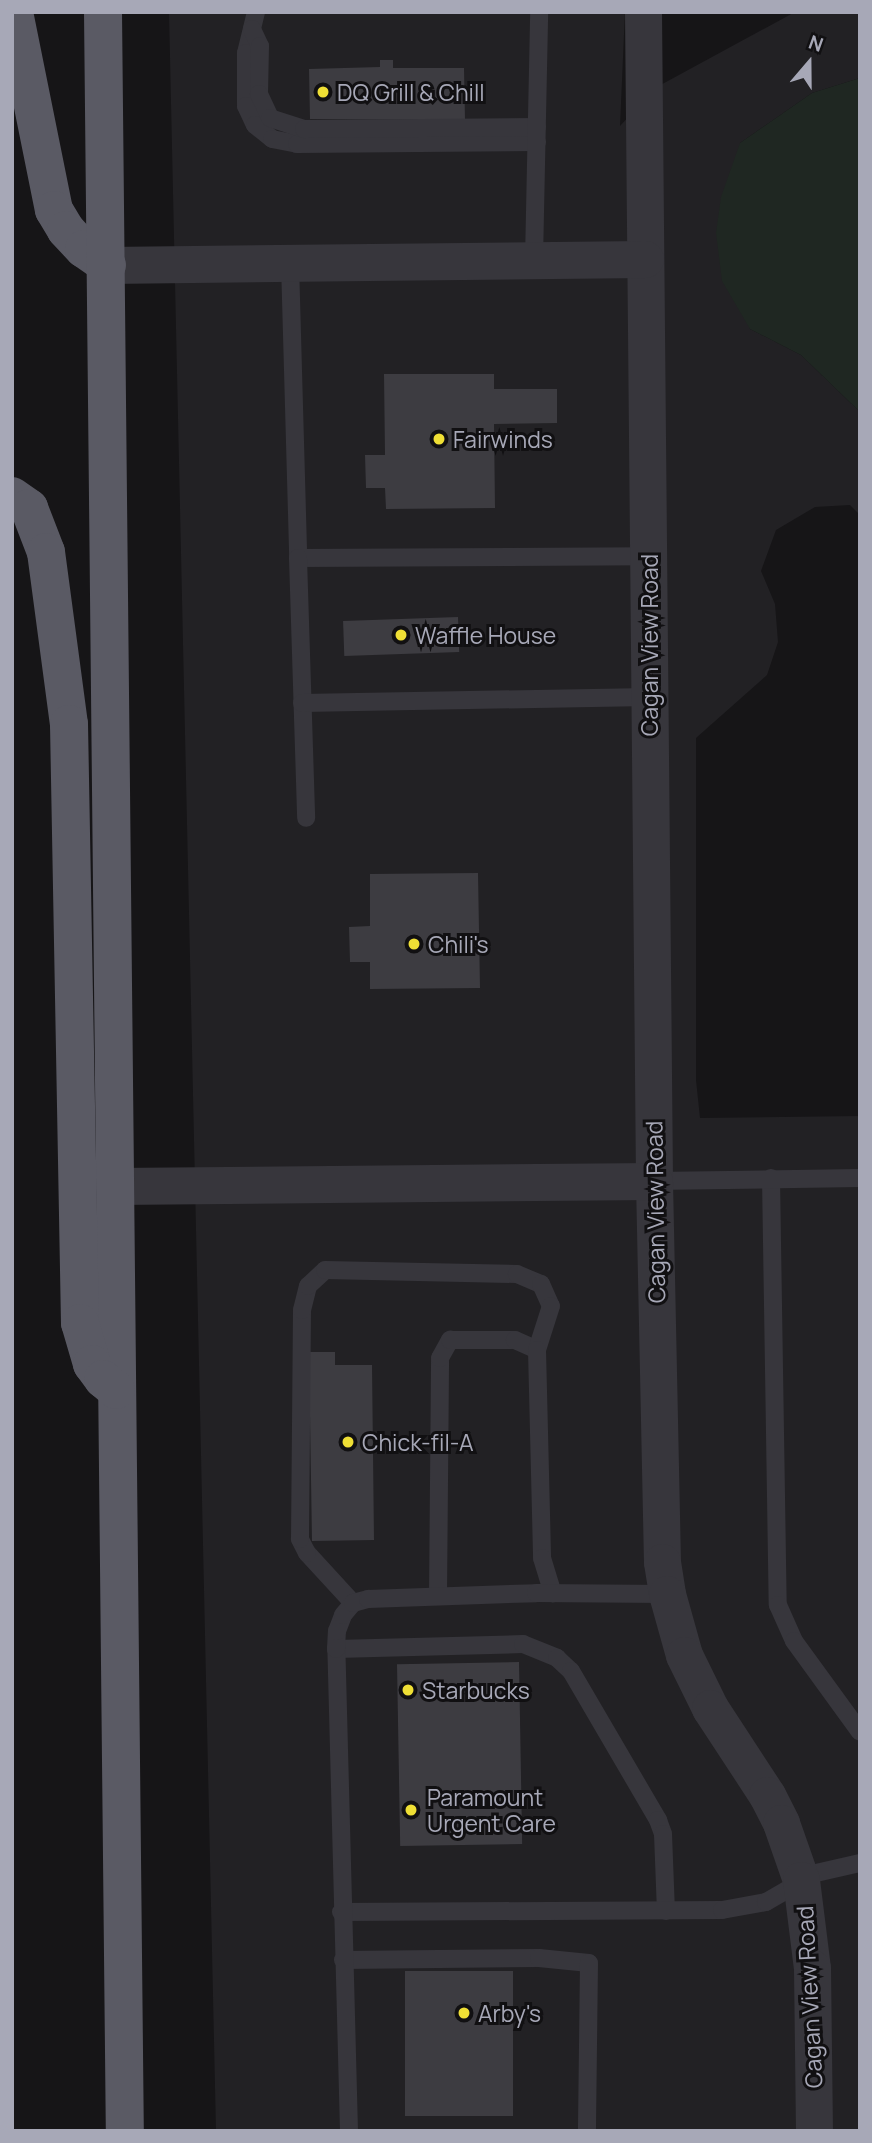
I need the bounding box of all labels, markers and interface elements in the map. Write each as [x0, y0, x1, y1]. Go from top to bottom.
north arrow [774, 28, 844, 98]
text: N [805, 29, 827, 58]
place label: DQ Grill & Chill [337, 78, 485, 106]
marker: DQ Grill & Chill [315, 84, 331, 100]
place label: Fairwinds [453, 425, 553, 453]
marker: Fairwinds [431, 431, 447, 447]
street label: Cagan View Road [635, 554, 663, 736]
place label: Waffle House [415, 621, 556, 649]
marker: Waffle House [393, 627, 409, 643]
place label: Chili's [428, 930, 489, 958]
marker: Chili's [406, 936, 422, 952]
street label: Cagan View Road [640, 1121, 670, 1303]
place label: Chick-fil-A [362, 1428, 474, 1456]
marker: Chick-fil-A [340, 1434, 356, 1450]
place label: Starbucks [422, 1676, 530, 1704]
marker: Starbucks [400, 1682, 416, 1698]
place label: Paramount Urgent Care [427, 1783, 556, 1837]
marker: Paramount Urgent Care [401, 1800, 421, 1820]
street label: Cagan View Road [790, 1905, 828, 2089]
place label: Arby's [478, 1999, 541, 2027]
marker: Arby's [456, 2005, 472, 2021]

